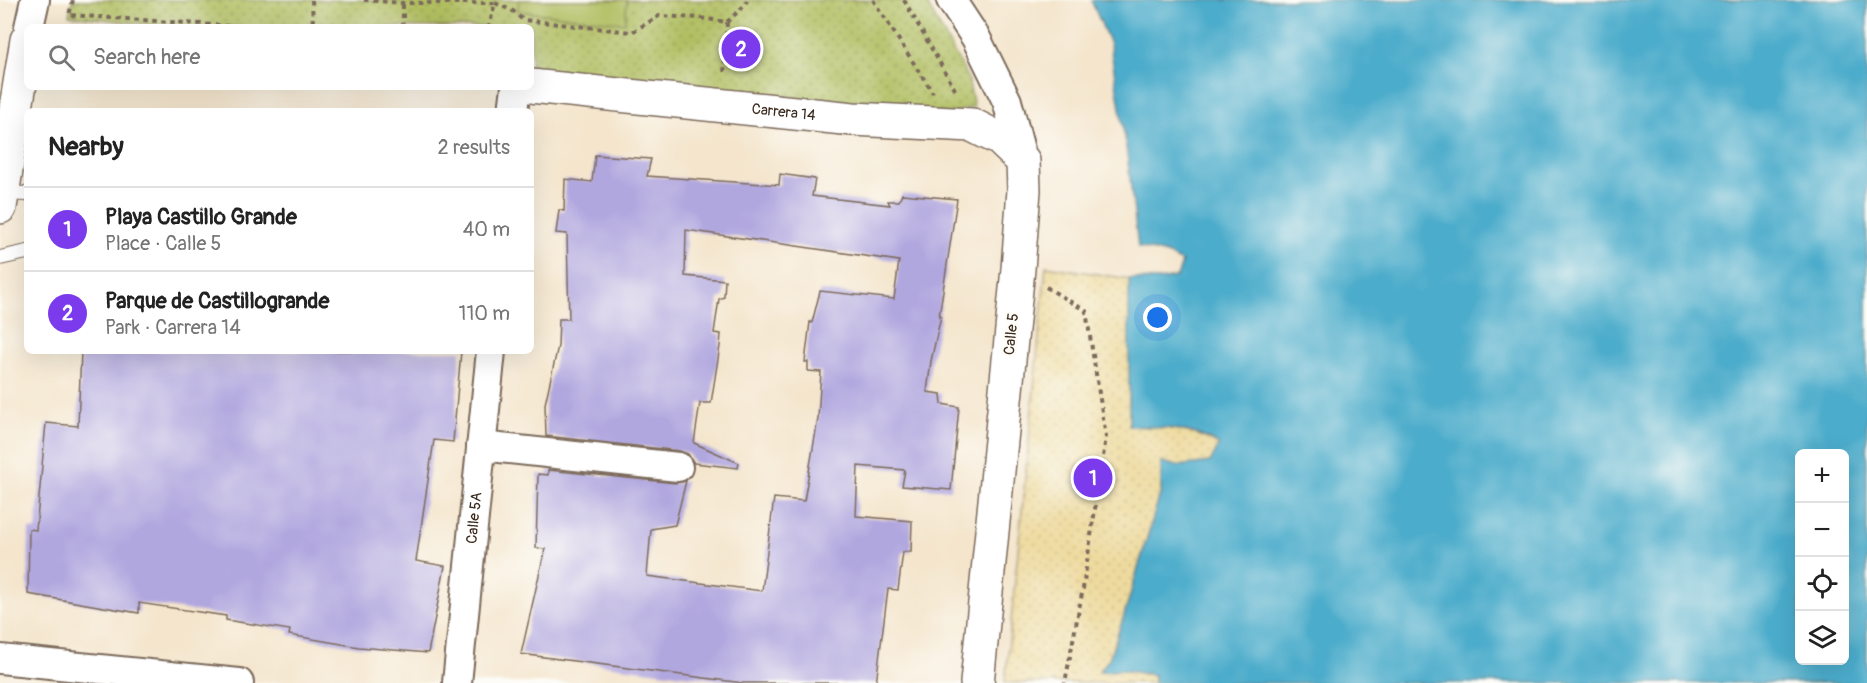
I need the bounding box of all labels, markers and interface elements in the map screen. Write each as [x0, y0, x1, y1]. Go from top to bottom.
search box [24, 24, 534, 90]
pin: 2 [722, 26, 760, 72]
icon: search [45, 41, 78, 74]
text: Search here [93, 43, 200, 71]
street label: Carrera 14 [751, 100, 817, 125]
text: Nearby [48, 131, 124, 163]
text: 2 results [438, 135, 510, 160]
text: Playa Castillo Grande [105, 203, 297, 231]
text: 1 [64, 217, 71, 242]
text: 40 m [463, 217, 510, 242]
text: Place · Calle 5 [105, 231, 221, 256]
text: Parque de Castillogrande [105, 287, 329, 315]
text: 2 [62, 301, 73, 326]
text: 110 m [459, 301, 510, 326]
your location [1143, 303, 1172, 332]
street label: Calle 5 [1000, 312, 1023, 356]
text: Park · Carrera 14 [105, 315, 241, 340]
map controls [1795, 449, 1849, 665]
button: + [1795, 449, 1849, 503]
pin: 1 [1074, 456, 1112, 500]
street label: Calle 5A [462, 491, 487, 545]
button: − [1795, 503, 1849, 557]
button: locate [1795, 557, 1849, 611]
button: layers [1795, 611, 1849, 665]

